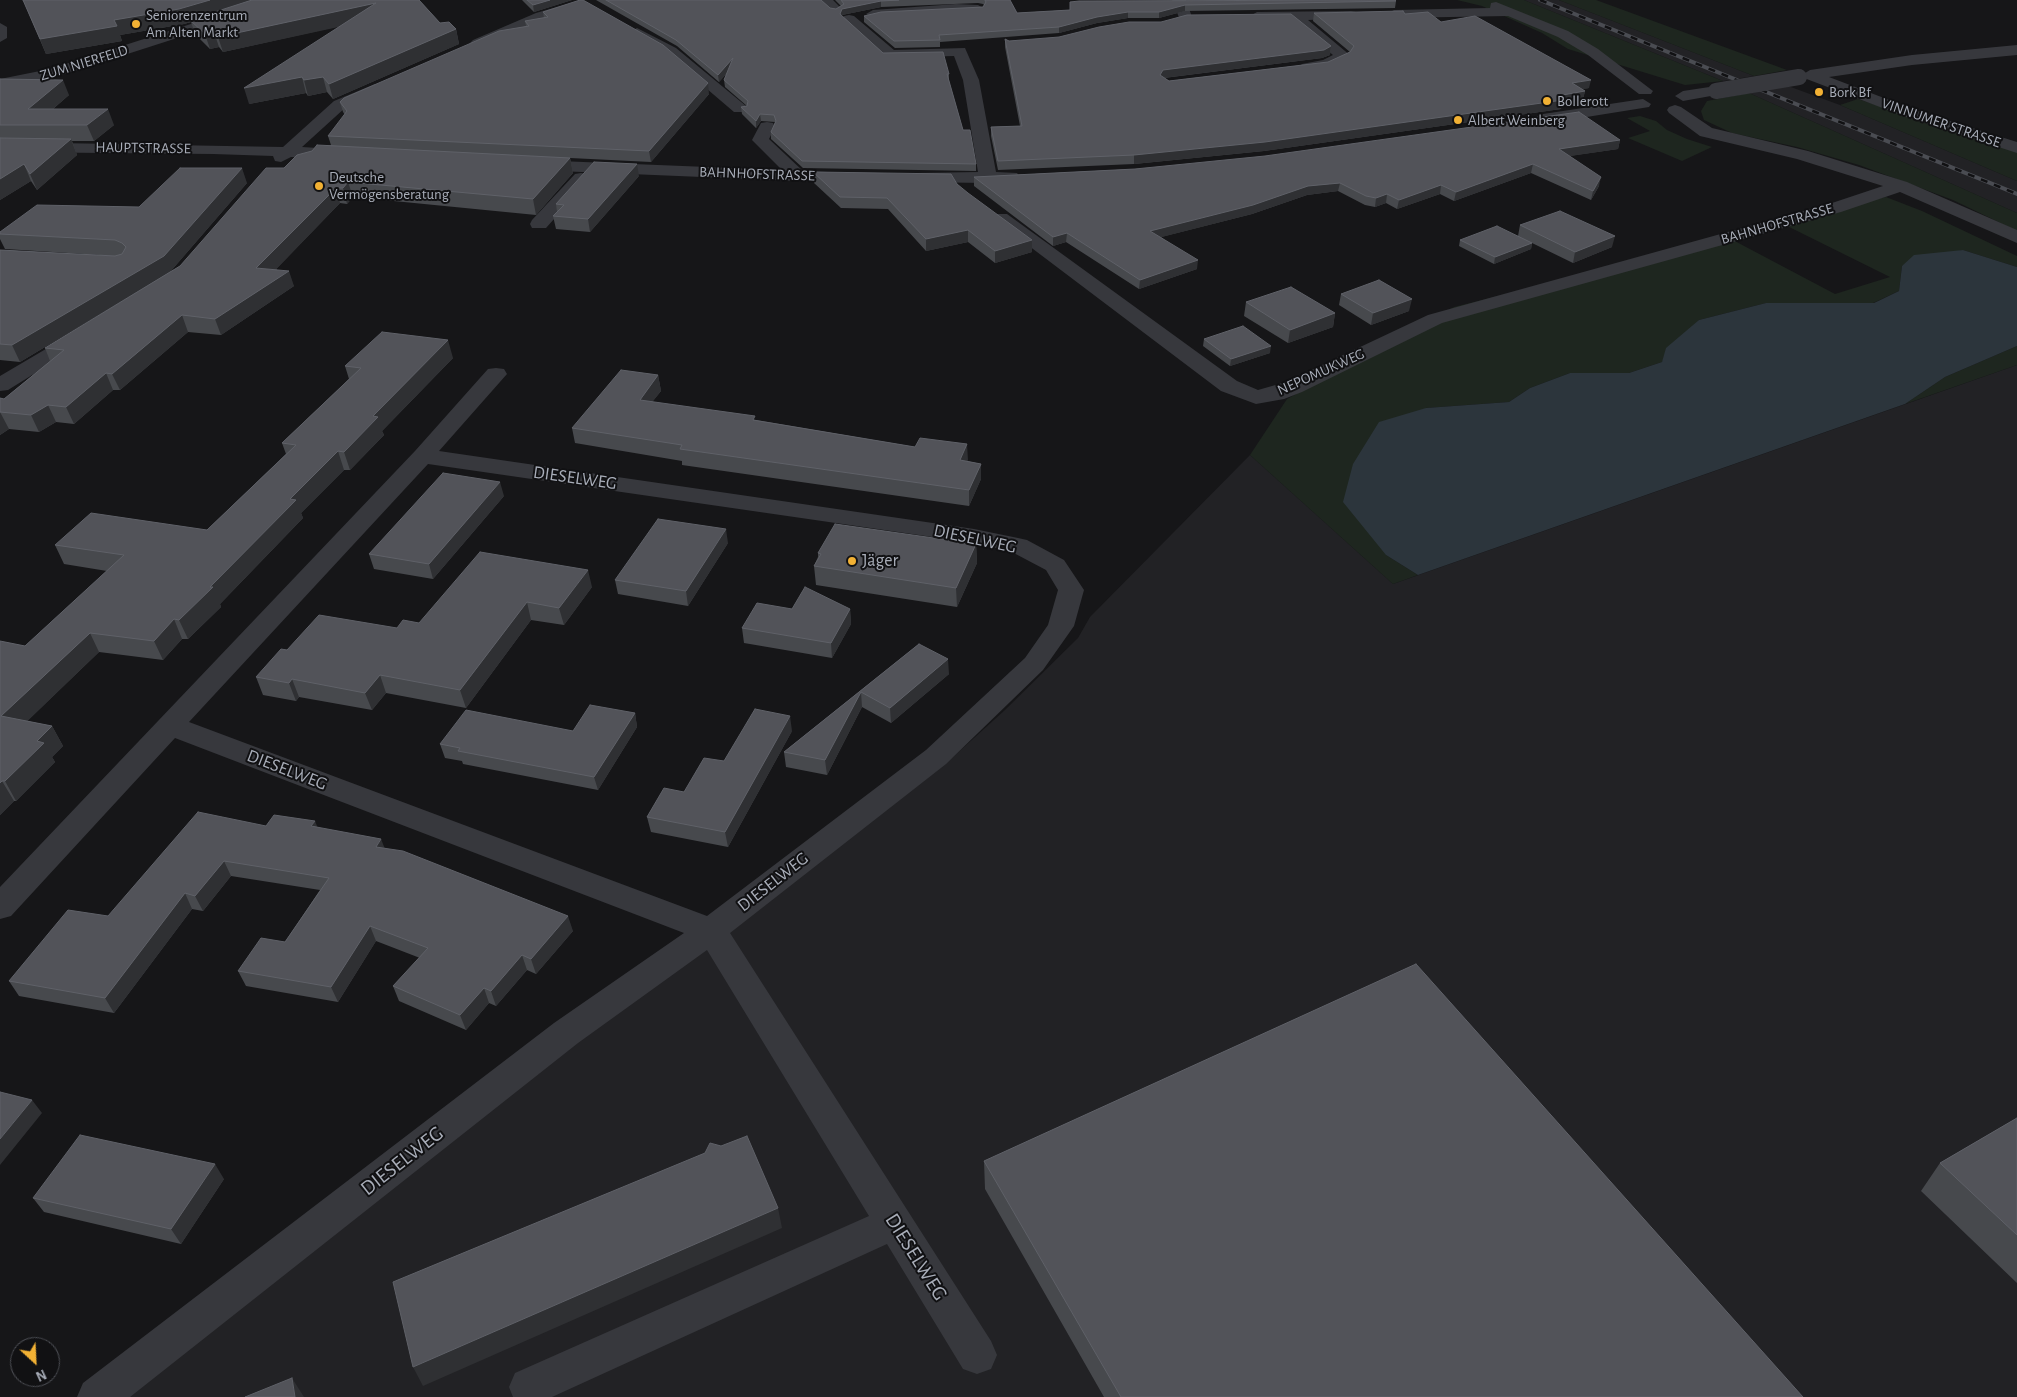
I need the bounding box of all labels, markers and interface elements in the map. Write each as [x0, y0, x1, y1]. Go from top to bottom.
place label: Seniorenzentrum Am Alten Markt [146, 6, 248, 41]
marker: Seniorenzentrum Am Alten Markt [130, 18, 142, 30]
street label: ZUM NIERFELD [38, 41, 130, 85]
place label: Bork Bf [1829, 83, 1871, 101]
marker: Bork Bf [1813, 86, 1825, 98]
place label: Bollerott [1557, 92, 1608, 110]
street label: VINNUMER STRASSE [1879, 94, 2003, 152]
marker: Bollerott [1541, 95, 1553, 107]
place label: Albert Weinberg [1468, 111, 1565, 129]
marker: Albert Weinberg [1452, 114, 1464, 126]
street label: HAUPTSTRASSE [95, 138, 191, 158]
street label: BAHNHOFSTRASSE [699, 163, 815, 185]
place label: Deutsche Vermögensberatung [329, 168, 449, 203]
marker: Deutsche Vermögensberatung [313, 180, 325, 192]
street label: BAHNHOFSTRASSE [1719, 199, 1835, 249]
street label: NEPOMUKWEG [1275, 345, 1367, 399]
street label: DIESELWEG [532, 461, 618, 495]
street label: DIESELWEG [932, 520, 1018, 558]
place label: Jäger [862, 550, 898, 572]
marker: Jäger [846, 555, 858, 567]
street label: DIESELWEG [244, 745, 330, 795]
street label: DIESELWEG [733, 848, 813, 916]
street label: DIESELWEG [356, 1121, 448, 1201]
street label: DIESELWEG [879, 1209, 953, 1305]
north arrow [10, 1337, 60, 1387]
text: N [34, 1366, 48, 1383]

